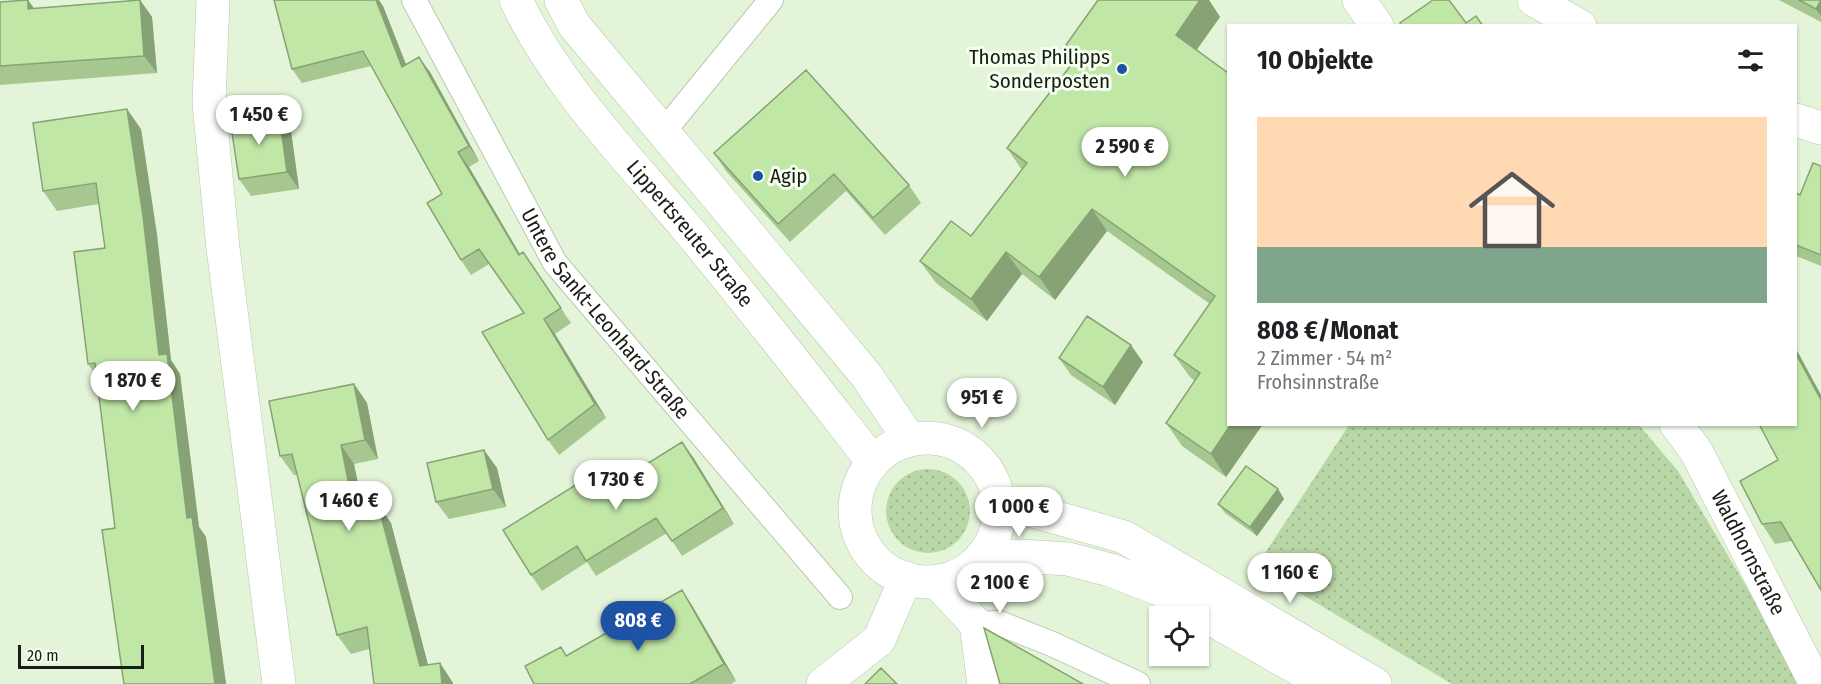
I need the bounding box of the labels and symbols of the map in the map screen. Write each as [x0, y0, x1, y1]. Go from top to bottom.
place label: Thomas Philipps Sonderposten [969, 44, 1110, 94]
marker: Thomas Philipps Sonderposten [1115, 62, 1129, 76]
pin: 1 450 € [204, 95, 314, 146]
pin: 2 590 € [1070, 127, 1180, 178]
street label: Lippertsreuter Straße [621, 155, 759, 312]
place label: Agip [770, 163, 807, 189]
marker: Agip [751, 169, 765, 183]
street label: Untere Sankt-Leonhard-Straße [515, 204, 696, 425]
pin: 1 870 € [78, 361, 188, 412]
pin: 951 € [940, 378, 1024, 429]
pin: 1 730 € [561, 460, 671, 511]
pin: 1 460 € [294, 481, 404, 532]
street label: Waldhornstraße [1705, 486, 1791, 620]
pin: 1 000 € [964, 487, 1074, 538]
pin: 1 160 € [1235, 553, 1345, 604]
pin: 2 100 € [945, 563, 1055, 614]
pin: 808 € [596, 601, 680, 652]
scale bar [18, 642, 144, 670]

